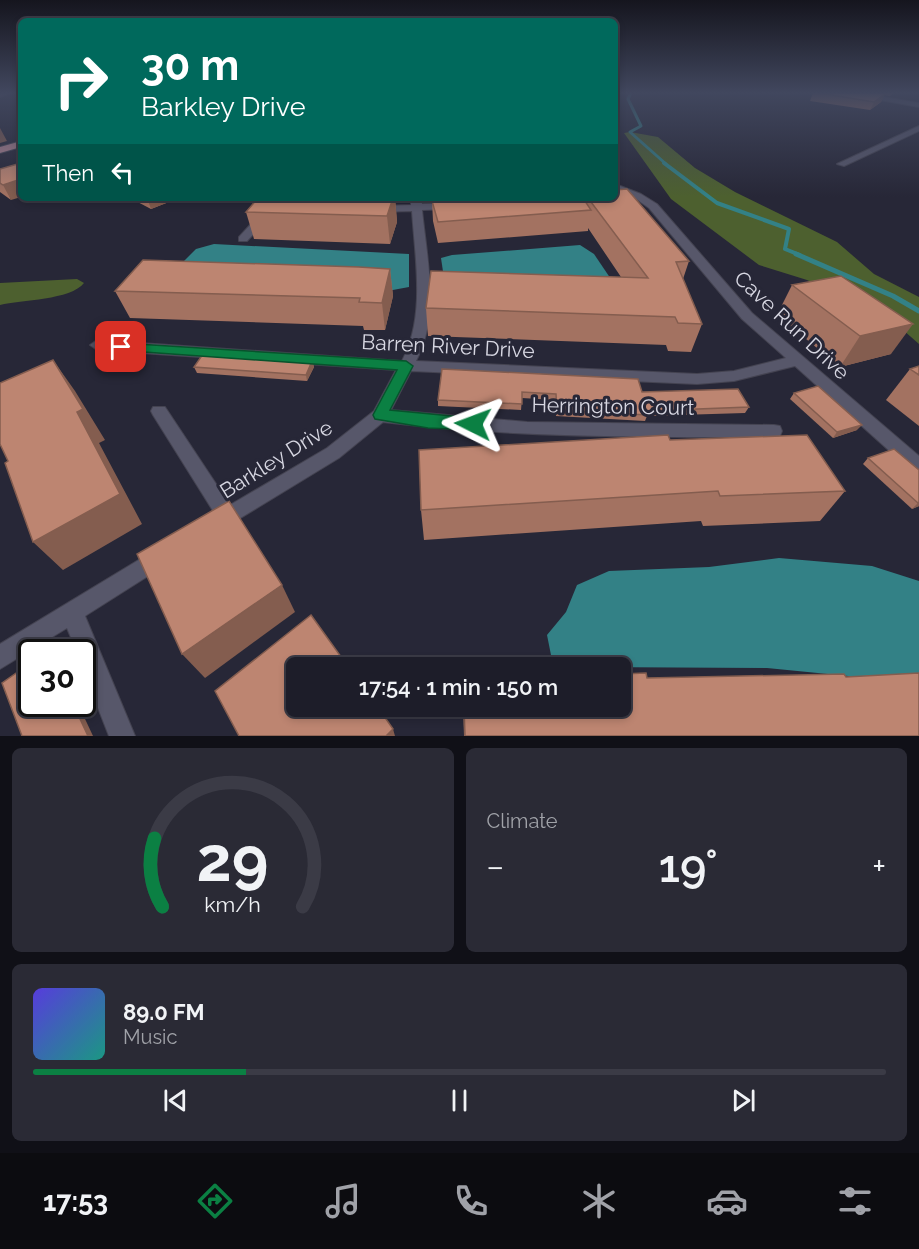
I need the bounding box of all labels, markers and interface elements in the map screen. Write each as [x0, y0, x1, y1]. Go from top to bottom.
text: 30 m [141, 41, 239, 90]
icon: right [42, 42, 120, 120]
text: Barkley Drive [141, 91, 306, 122]
icon: left [106, 156, 139, 189]
text: Then [42, 160, 94, 186]
street label: Cave Run Drive [729, 265, 855, 385]
pin [95, 321, 146, 372]
street label: Barren River Drive [361, 329, 535, 363]
icon: arrive [104, 330, 137, 363]
position arrow [441, 392, 505, 456]
street label: Herrington Court [531, 392, 695, 420]
street label: Barkley Drive [215, 414, 337, 504]
speed limit sign: 30 [18, 639, 96, 717]
text: 17:54 · 1 min · 150 m [359, 674, 558, 700]
text: Climate [487, 809, 558, 833]
text: 29 [197, 822, 269, 896]
text: 19° [659, 840, 718, 893]
text: − [487, 847, 504, 886]
text: + [872, 847, 886, 886]
text: km/h [204, 892, 261, 917]
text: 89.0 FM [123, 999, 205, 1025]
text: Music [123, 1025, 177, 1049]
icon: previous [159, 1084, 192, 1117]
icon: pause [443, 1084, 476, 1117]
icon: next [727, 1084, 760, 1117]
icon: directions [194, 1180, 236, 1222]
icon: music [322, 1180, 364, 1222]
icon: phone [450, 1180, 492, 1222]
icon: climate [578, 1180, 620, 1222]
icon: car [706, 1180, 748, 1222]
icon: filters [834, 1180, 876, 1222]
text: 17:53 [43, 1186, 108, 1217]

